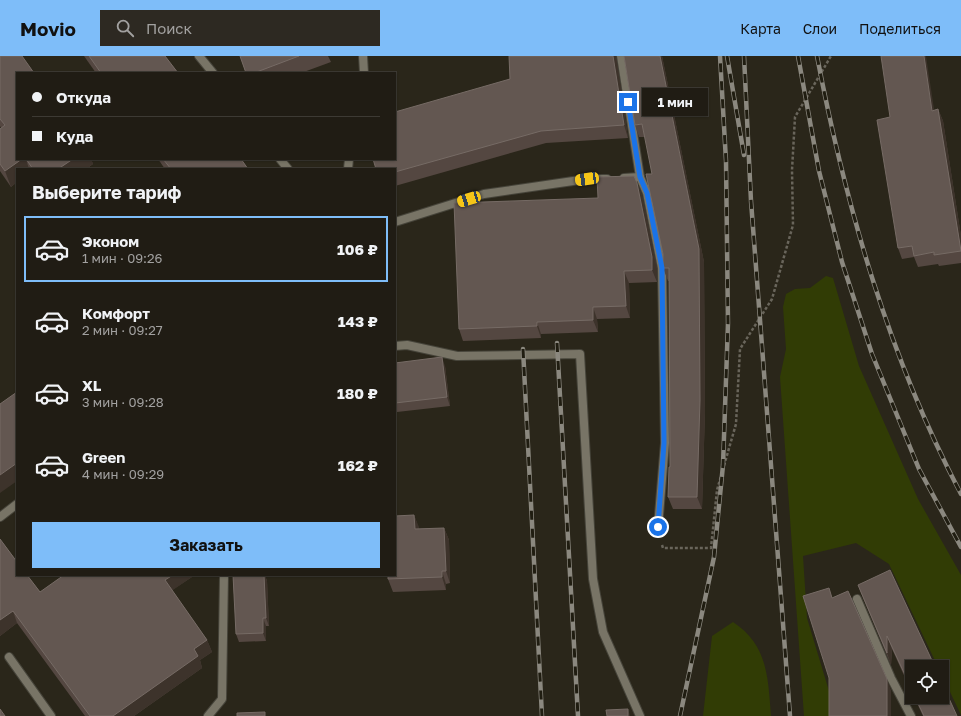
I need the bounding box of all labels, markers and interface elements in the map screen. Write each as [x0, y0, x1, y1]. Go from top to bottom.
search box [100, 10, 380, 46]
text: Movio [20, 17, 76, 40]
icon: search [114, 17, 136, 39]
text: Поиск [146, 19, 192, 37]
text: Карта [740, 20, 781, 37]
text: Слои [803, 20, 837, 37]
text: Поделиться [859, 20, 941, 37]
text: Откуда [56, 88, 111, 106]
callout: 1 мин [642, 88, 708, 116]
route end [619, 93, 637, 111]
text: 1 мин [657, 94, 693, 110]
text: Куда [56, 127, 93, 145]
car [574, 171, 600, 187]
text: Выберите тариф [32, 181, 181, 203]
car [456, 190, 482, 208]
icon: car [34, 231, 70, 267]
text: Эконом [82, 232, 139, 250]
text: 106 ₽ [337, 240, 378, 258]
text: 1 мин · 09:26 [82, 250, 162, 266]
icon: car [34, 303, 70, 339]
text: Комфорт [82, 304, 150, 322]
text: 143 ₽ [338, 312, 378, 330]
text: 2 мин · 09:27 [82, 322, 163, 338]
icon: car [34, 375, 70, 411]
text: XL [82, 376, 101, 394]
text: 180 ₽ [337, 384, 378, 402]
text: 3 мин · 09:28 [82, 394, 164, 410]
icon: car [34, 447, 70, 483]
text: Green [82, 448, 125, 466]
text: 162 ₽ [338, 456, 378, 474]
text: 4 мин · 09:29 [82, 466, 164, 482]
route start [649, 518, 667, 536]
button: Заказать [32, 522, 380, 568]
map controls [905, 660, 949, 704]
button: locate [905, 660, 949, 704]

